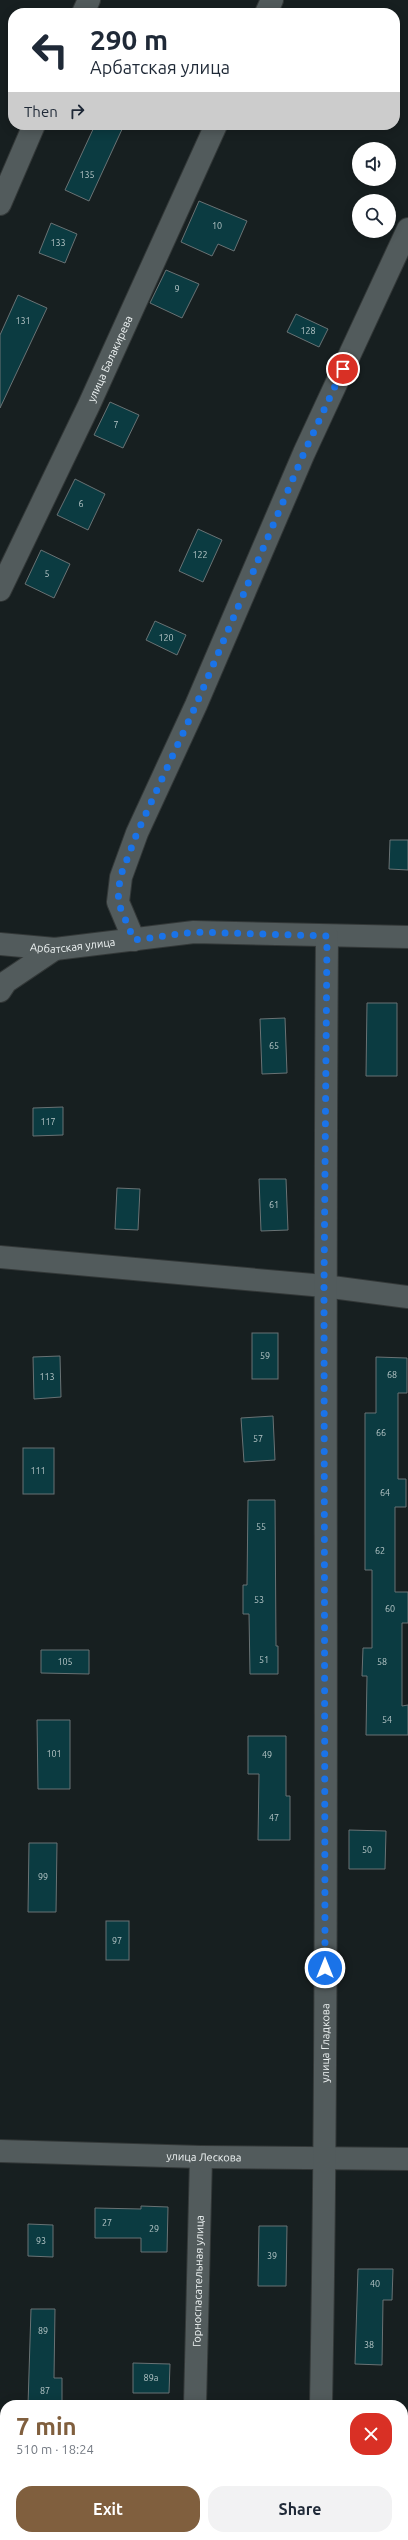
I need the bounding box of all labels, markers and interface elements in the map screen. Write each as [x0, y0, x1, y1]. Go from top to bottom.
icon: left [24, 24, 76, 76]
text: 290 m [90, 24, 168, 55]
text: Арбатская улица [90, 57, 230, 77]
icon: right [66, 100, 88, 122]
text: Then [24, 103, 58, 120]
map controls [352, 142, 396, 238]
button: sound [352, 142, 396, 186]
house number: 135 [79, 170, 95, 180]
button: search [352, 194, 396, 238]
house number: 10 [212, 221, 222, 231]
house number: 133 [50, 238, 66, 248]
house number: 9 [174, 284, 180, 294]
street label: улица Балакирева [85, 314, 135, 404]
house number: 131 [15, 316, 31, 326]
house number: 128 [300, 326, 316, 336]
pin [326, 352, 360, 386]
icon: arrive [332, 358, 354, 380]
house number: 7 [113, 420, 119, 430]
house number: 6 [78, 499, 84, 509]
house number: 122 [192, 550, 208, 560]
house number: 5 [44, 569, 50, 579]
house number: 120 [158, 633, 174, 643]
street label: Арбатская улица [30, 936, 116, 955]
house number: 65 [269, 1041, 279, 1051]
house number: 117 [40, 1117, 56, 1127]
house number: 61 [269, 1200, 279, 1210]
house number: 59 [260, 1351, 270, 1361]
house number: 68 [387, 1370, 397, 1380]
house number: 113 [39, 1372, 55, 1382]
house number: 66 [376, 1428, 386, 1438]
house number: 57 [253, 1434, 263, 1444]
house number: 111 [30, 1466, 46, 1476]
house number: 64 [380, 1488, 390, 1498]
house number: 55 [256, 1522, 266, 1532]
house number: 62 [375, 1546, 385, 1556]
house number: 53 [254, 1595, 264, 1605]
house number: 60 [385, 1604, 395, 1614]
house number: 51 [259, 1655, 269, 1665]
house number: 105 [57, 1657, 73, 1667]
house number: 58 [377, 1657, 387, 1667]
house number: 54 [382, 1715, 392, 1725]
house number: 101 [46, 1749, 62, 1759]
house number: 49 [262, 1750, 272, 1760]
house number: 47 [269, 1813, 279, 1823]
house number: 50 [362, 1845, 372, 1855]
house number: 99 [38, 1872, 48, 1882]
house number: 97 [112, 1936, 122, 1946]
position arrow [304, 1947, 346, 1989]
street label: улица Гладкова [319, 2003, 331, 2083]
street label: улица Лескова [166, 2150, 242, 2163]
street label: Горноспасательная улица [190, 2215, 206, 2347]
house number: 27 [102, 2218, 112, 2228]
house number: 29 [149, 2224, 159, 2234]
house number: 93 [36, 2236, 46, 2246]
house number: 39 [267, 2251, 277, 2261]
house number: 40 [370, 2279, 380, 2289]
house number: 89 [38, 2326, 48, 2336]
house number: 38 [364, 2340, 374, 2350]
house number: 89а [144, 2373, 158, 2383]
house number: 87 [40, 2386, 50, 2396]
text: 7 min [16, 2413, 77, 2440]
button: close [350, 2413, 392, 2455]
text: 510 m · 18:24 [16, 2442, 94, 2456]
button: Exit [16, 2486, 200, 2532]
button: Share [208, 2486, 392, 2532]

